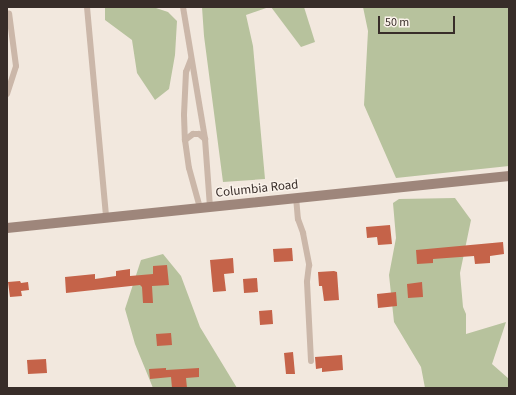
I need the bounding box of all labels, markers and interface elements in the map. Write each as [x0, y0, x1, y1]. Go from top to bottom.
scale bar [380, 8, 457, 34]
text: 50 m [385, 14, 409, 31]
street label: Columbia Road [215, 177, 299, 201]

